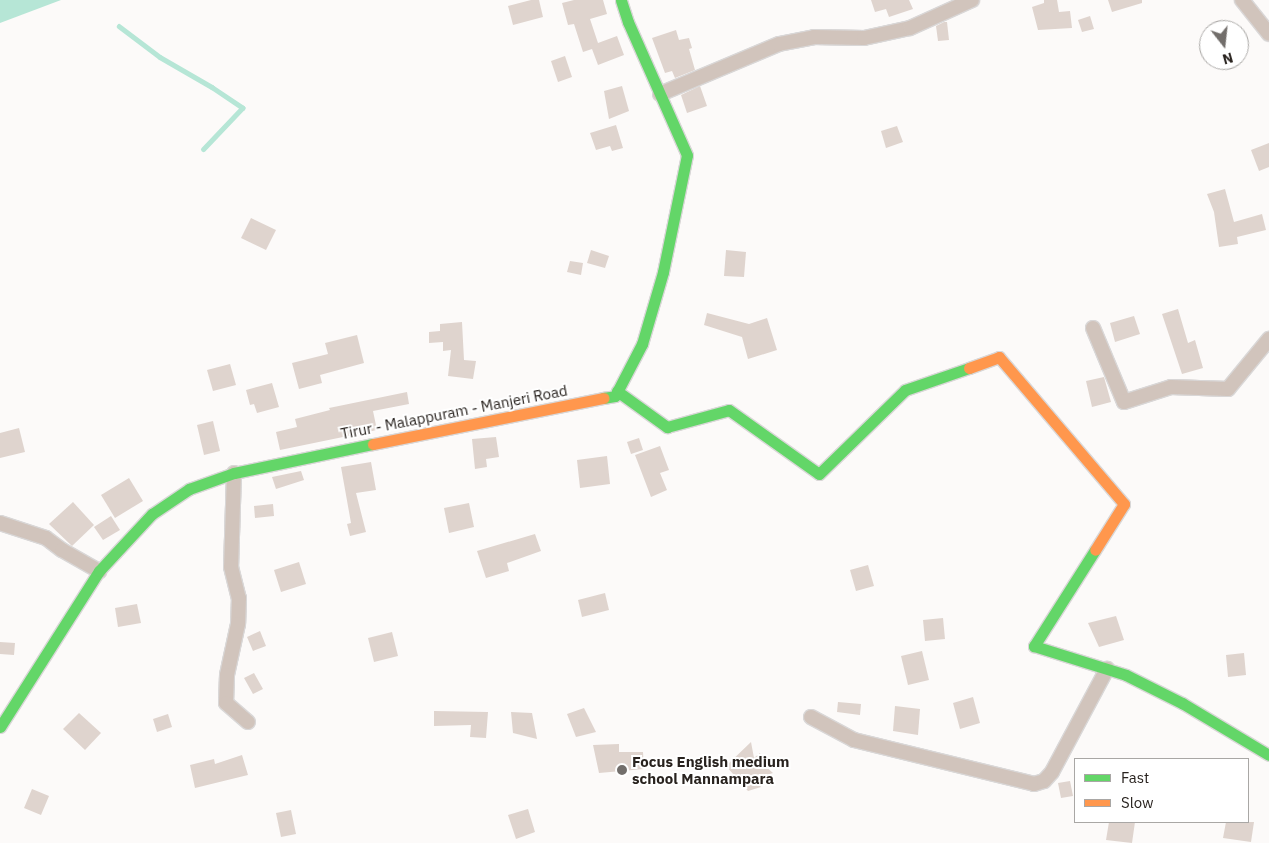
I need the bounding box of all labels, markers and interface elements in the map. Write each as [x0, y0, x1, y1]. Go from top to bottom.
north arrow [1199, 20, 1249, 70]
text: N [1221, 48, 1235, 69]
street label: Tirur - Malappuram - Manjeri Road [339, 381, 569, 443]
place label: Focus English medium school Mannampara [632, 752, 789, 787]
legend [1074, 758, 1249, 823]
marker: Focus English medium school Mannampara [616, 764, 628, 776]
text: Fast [1121, 768, 1149, 787]
text: Slow [1121, 793, 1154, 812]

